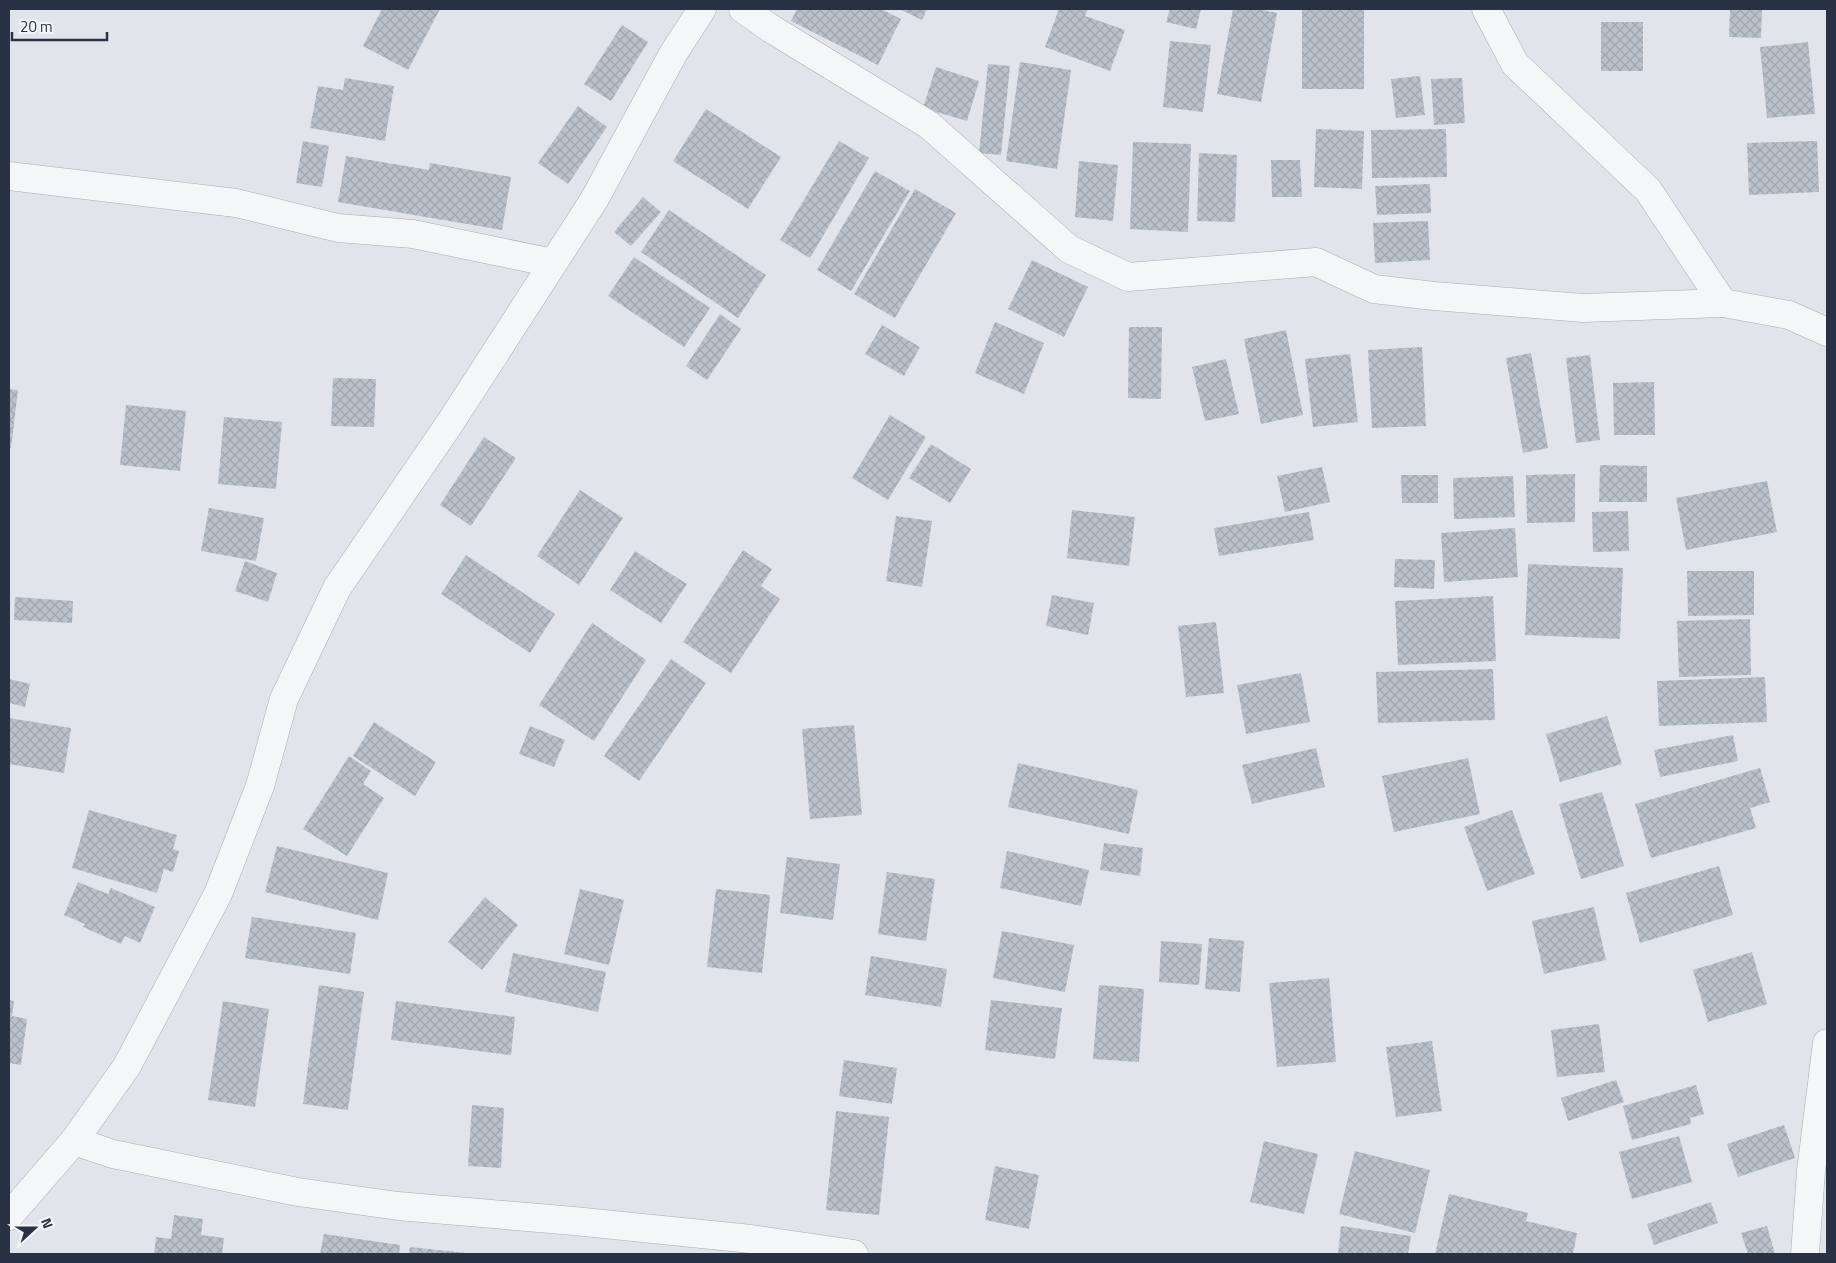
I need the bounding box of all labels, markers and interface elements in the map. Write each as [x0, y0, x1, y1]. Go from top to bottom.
scale bar [12, 10, 108, 42]
text: 20 m [20, 15, 53, 38]
north arrow [10, 1203, 60, 1253]
text: N [36, 1215, 59, 1231]

